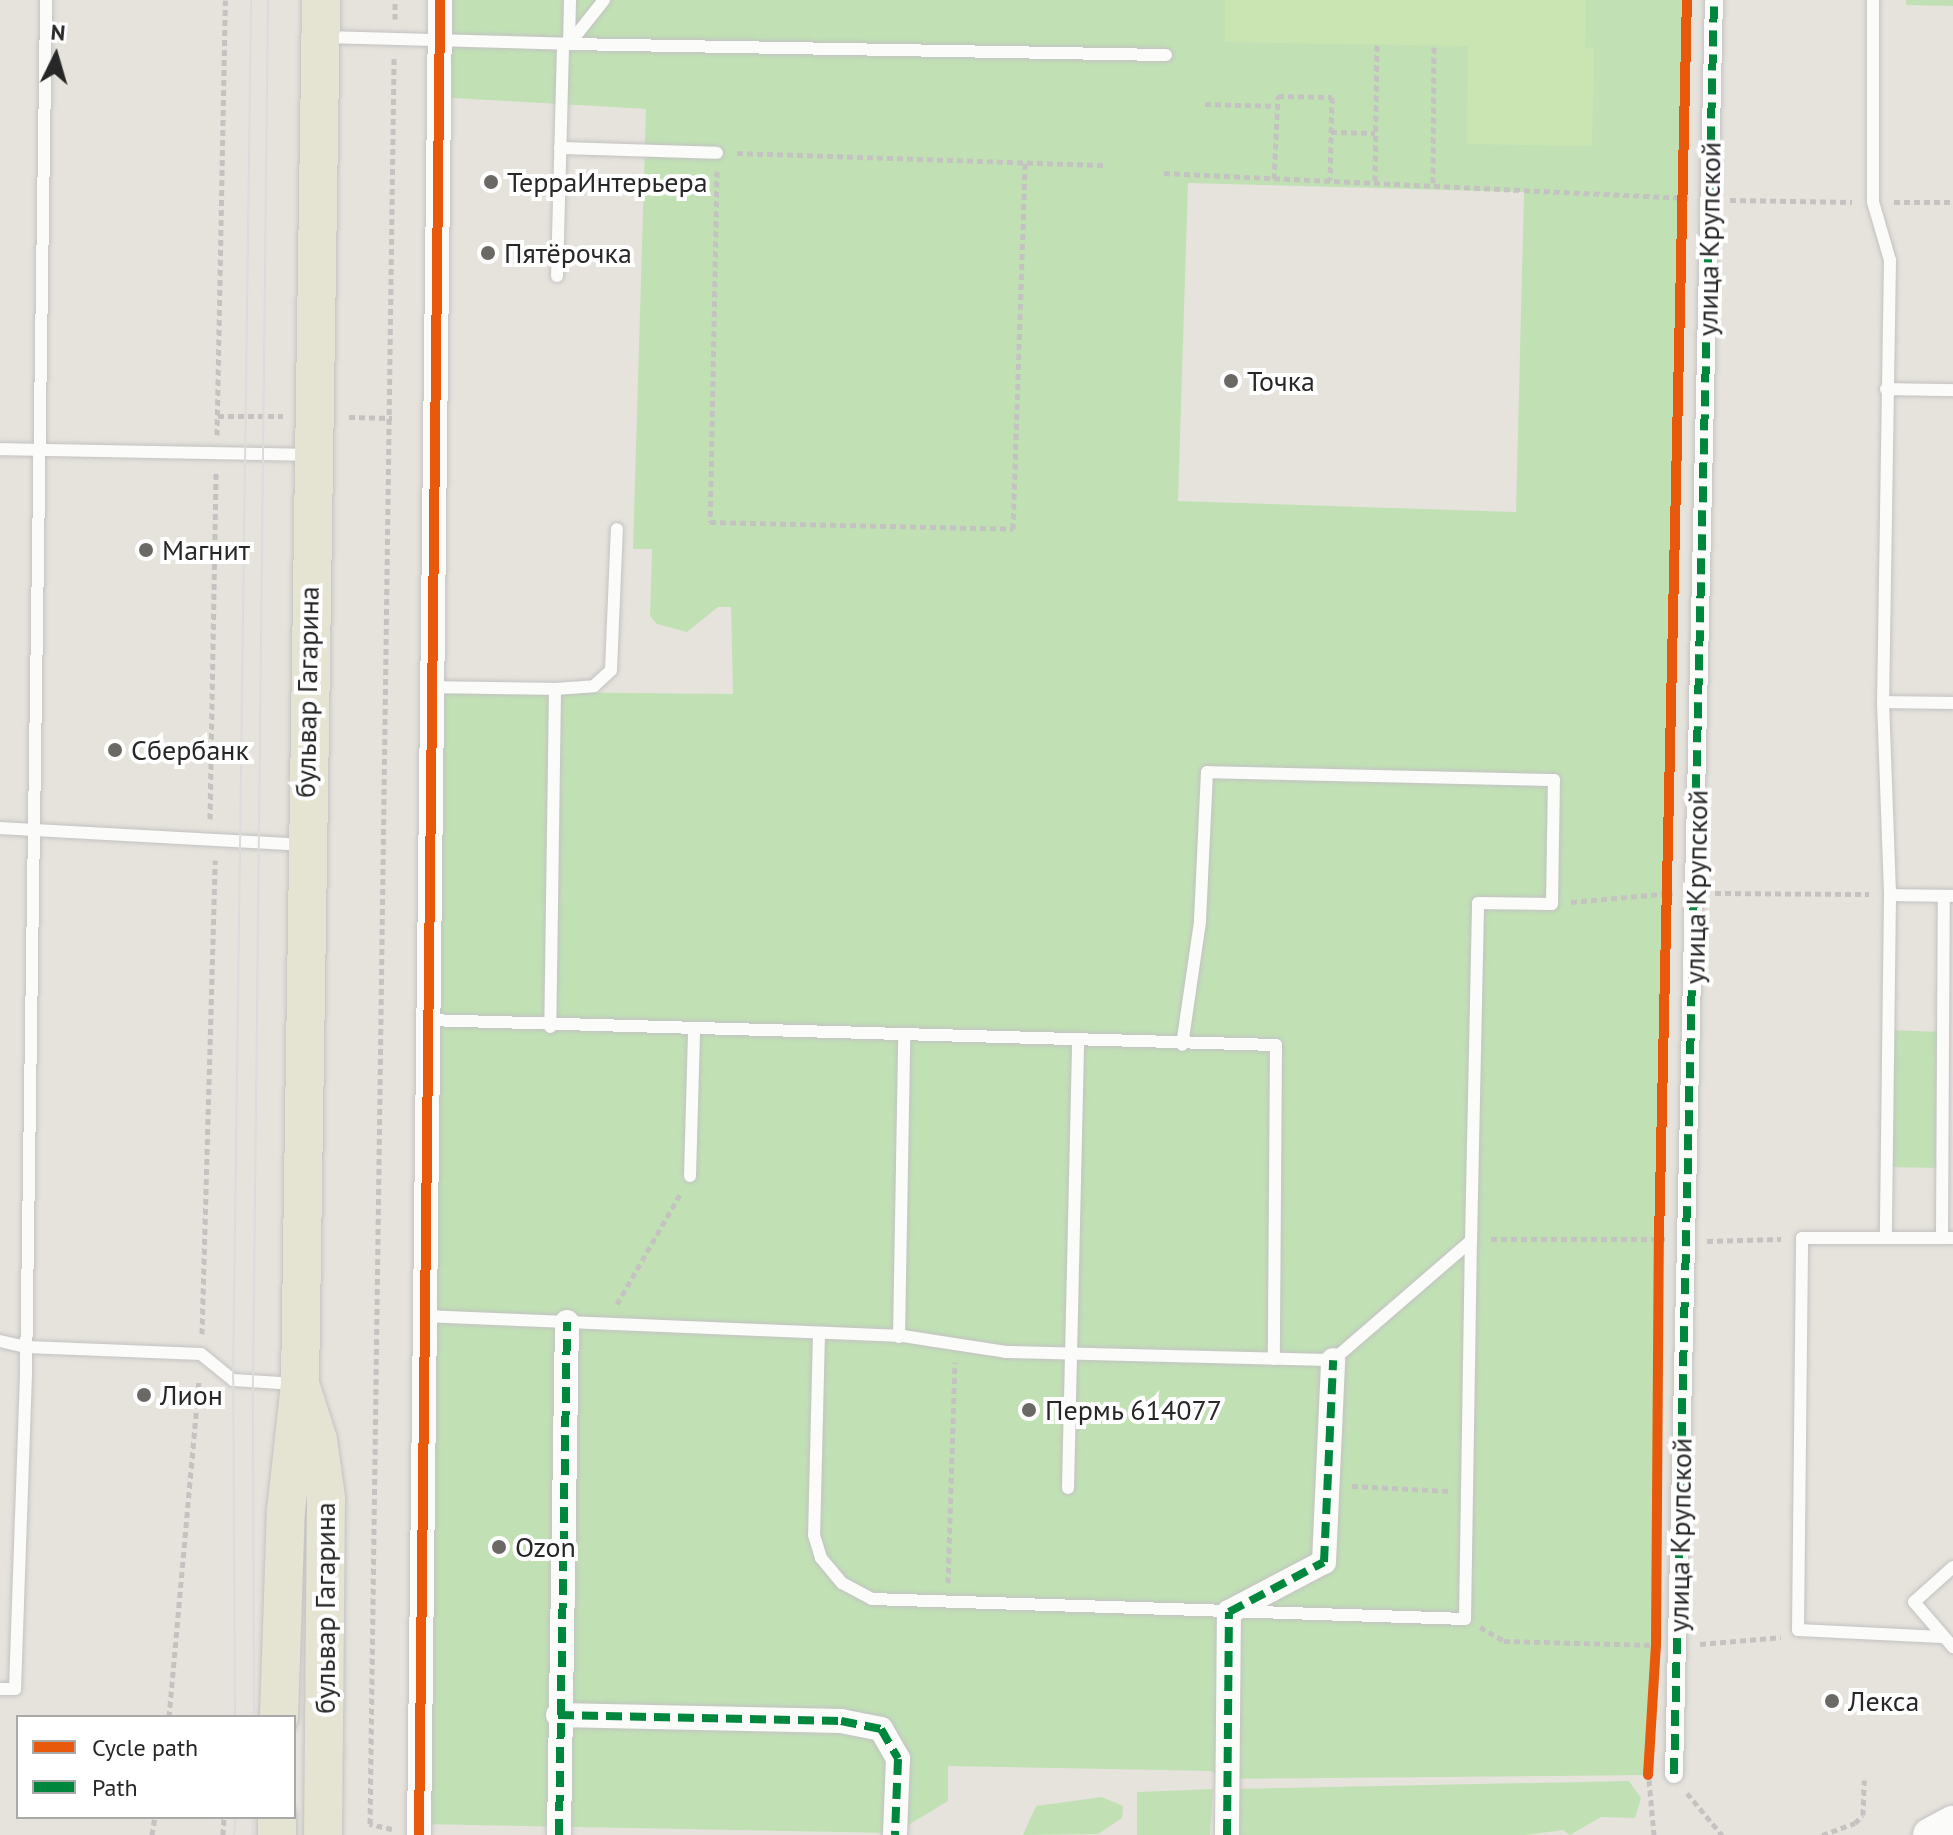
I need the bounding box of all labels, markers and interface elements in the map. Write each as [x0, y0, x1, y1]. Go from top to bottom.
north arrow [16, 16, 96, 96]
text: N [50, 18, 67, 47]
street label: улица Крупской [1691, 141, 1727, 337]
place label: ТерраИнтерьера [507, 165, 708, 199]
marker: ТерраИнтерьера [482, 173, 500, 191]
place label: Пятёрочка [504, 236, 632, 270]
marker: Пятёрочка [479, 244, 497, 262]
place label: Точка [1247, 364, 1315, 398]
marker: Точка [1222, 372, 1240, 390]
place label: Магнит [162, 533, 250, 567]
marker: Магнит [137, 541, 155, 559]
street label: бульвар Гагарина [288, 586, 326, 798]
place label: Сбербанк [131, 733, 249, 767]
marker: Сбербанк [106, 741, 124, 759]
street label: улица Крупской [1678, 789, 1714, 985]
place label: Лион [160, 1378, 223, 1412]
marker: Лион [135, 1386, 153, 1404]
place label: Пермь 614077 [1045, 1393, 1223, 1427]
marker: Пермь 614077 [1020, 1401, 1038, 1419]
street label: улица Крупской [1662, 1437, 1698, 1633]
street label: бульвар Гагарина [308, 1502, 342, 1714]
place label: Ozon [515, 1530, 576, 1564]
marker: Ozon [490, 1538, 508, 1556]
place label: Лекса [1848, 1684, 1919, 1718]
marker: Лекса [1823, 1692, 1841, 1710]
legend [16, 1715, 296, 1819]
text: Cycle path [92, 1732, 198, 1763]
text: Path [92, 1772, 138, 1803]

